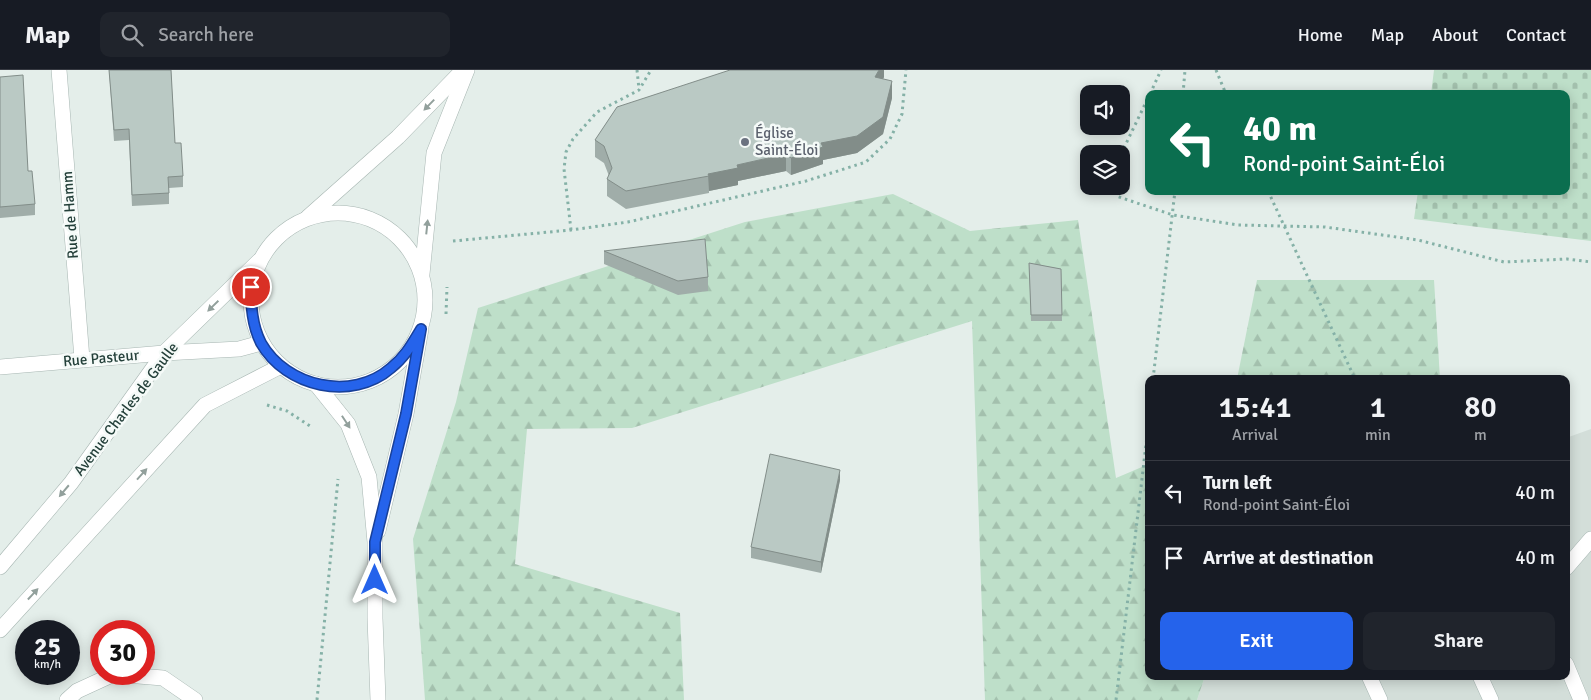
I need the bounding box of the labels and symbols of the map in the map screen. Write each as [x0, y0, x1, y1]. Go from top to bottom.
one-way arrow [423, 99, 435, 111]
place label: Église Saint-Éloi [755, 123, 818, 159]
marker: Église Saint-Éloi [739, 136, 751, 148]
street label: Rue de Hamm [58, 170, 82, 260]
one-way arrow [423, 219, 431, 235]
pin [230, 266, 272, 308]
one-way arrow [207, 300, 219, 312]
street label: Avenue Charles de Gaulle [70, 339, 182, 479]
street label: Rue Pasteur [62, 346, 140, 370]
one-way arrow [341, 416, 350, 429]
one-way arrow [137, 468, 148, 481]
one-way arrow [58, 484, 69, 497]
position arrow [348, 553, 400, 605]
one-way arrow [27, 589, 39, 601]
speed limit sign: 30 [90, 620, 155, 685]

